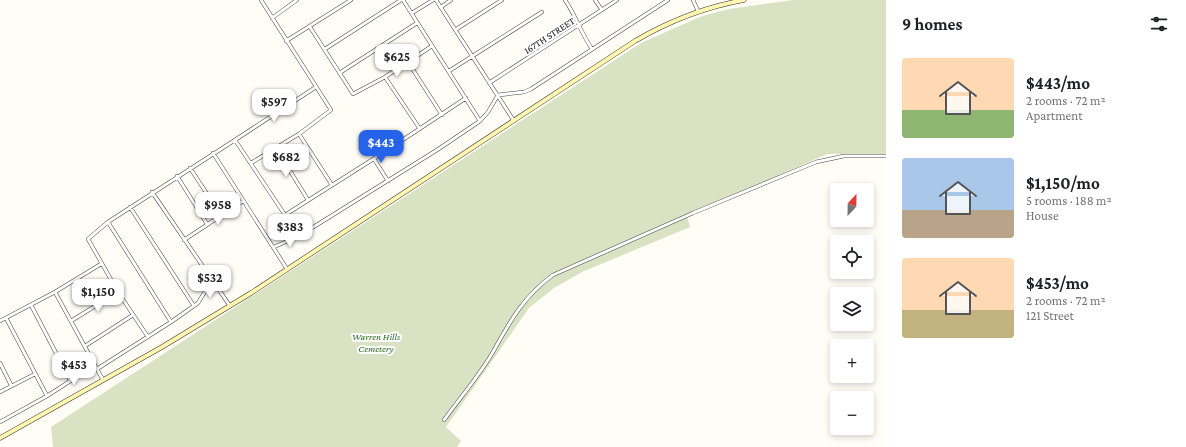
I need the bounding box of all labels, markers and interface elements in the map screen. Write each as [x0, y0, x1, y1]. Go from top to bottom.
icon: filters [1148, 13, 1170, 35]
street label: 167TH STREET [522, 15, 577, 56]
text: 9 homes [902, 15, 962, 34]
pin: $625 [373, 44, 421, 78]
text: $625 [384, 49, 410, 64]
icon: home [934, 74, 982, 122]
text: $443/mo [1026, 74, 1090, 93]
pin: $597 [250, 89, 298, 123]
text: 2 rooms · 72 m² [1026, 93, 1106, 108]
text: $597 [261, 94, 287, 109]
text: Apartment [1026, 108, 1083, 123]
pin: $443 [357, 130, 405, 164]
text: $443 [368, 135, 394, 150]
pin: $682 [262, 144, 310, 178]
text: $682 [272, 149, 300, 164]
icon: home [934, 174, 982, 222]
text: $1,150/mo [1026, 174, 1100, 193]
north arrow [830, 183, 874, 227]
map controls [830, 183, 874, 435]
pin: $958 [194, 192, 242, 226]
text: 5 rooms · 188 m² [1026, 193, 1112, 208]
text: $958 [204, 197, 232, 212]
text: House [1026, 208, 1059, 223]
pin: $383 [266, 214, 314, 248]
text: $383 [277, 219, 303, 234]
button: locate [830, 235, 874, 279]
pin: $532 [186, 265, 234, 299]
text: $532 [197, 270, 223, 285]
icon: home [934, 274, 982, 322]
text: $453/mo [1026, 274, 1089, 293]
pin: $1,150 [65, 279, 131, 313]
text: $1,150 [81, 284, 115, 299]
button: layers [830, 287, 874, 331]
text: 2 rooms · 72 m² [1026, 293, 1106, 308]
text: 121 Street [1026, 308, 1074, 323]
park label: Warren Hills Cemetery [352, 331, 401, 354]
button: + [830, 339, 874, 383]
pin: $453 [50, 352, 98, 386]
text: $453 [61, 357, 87, 372]
button: − [830, 391, 874, 435]

